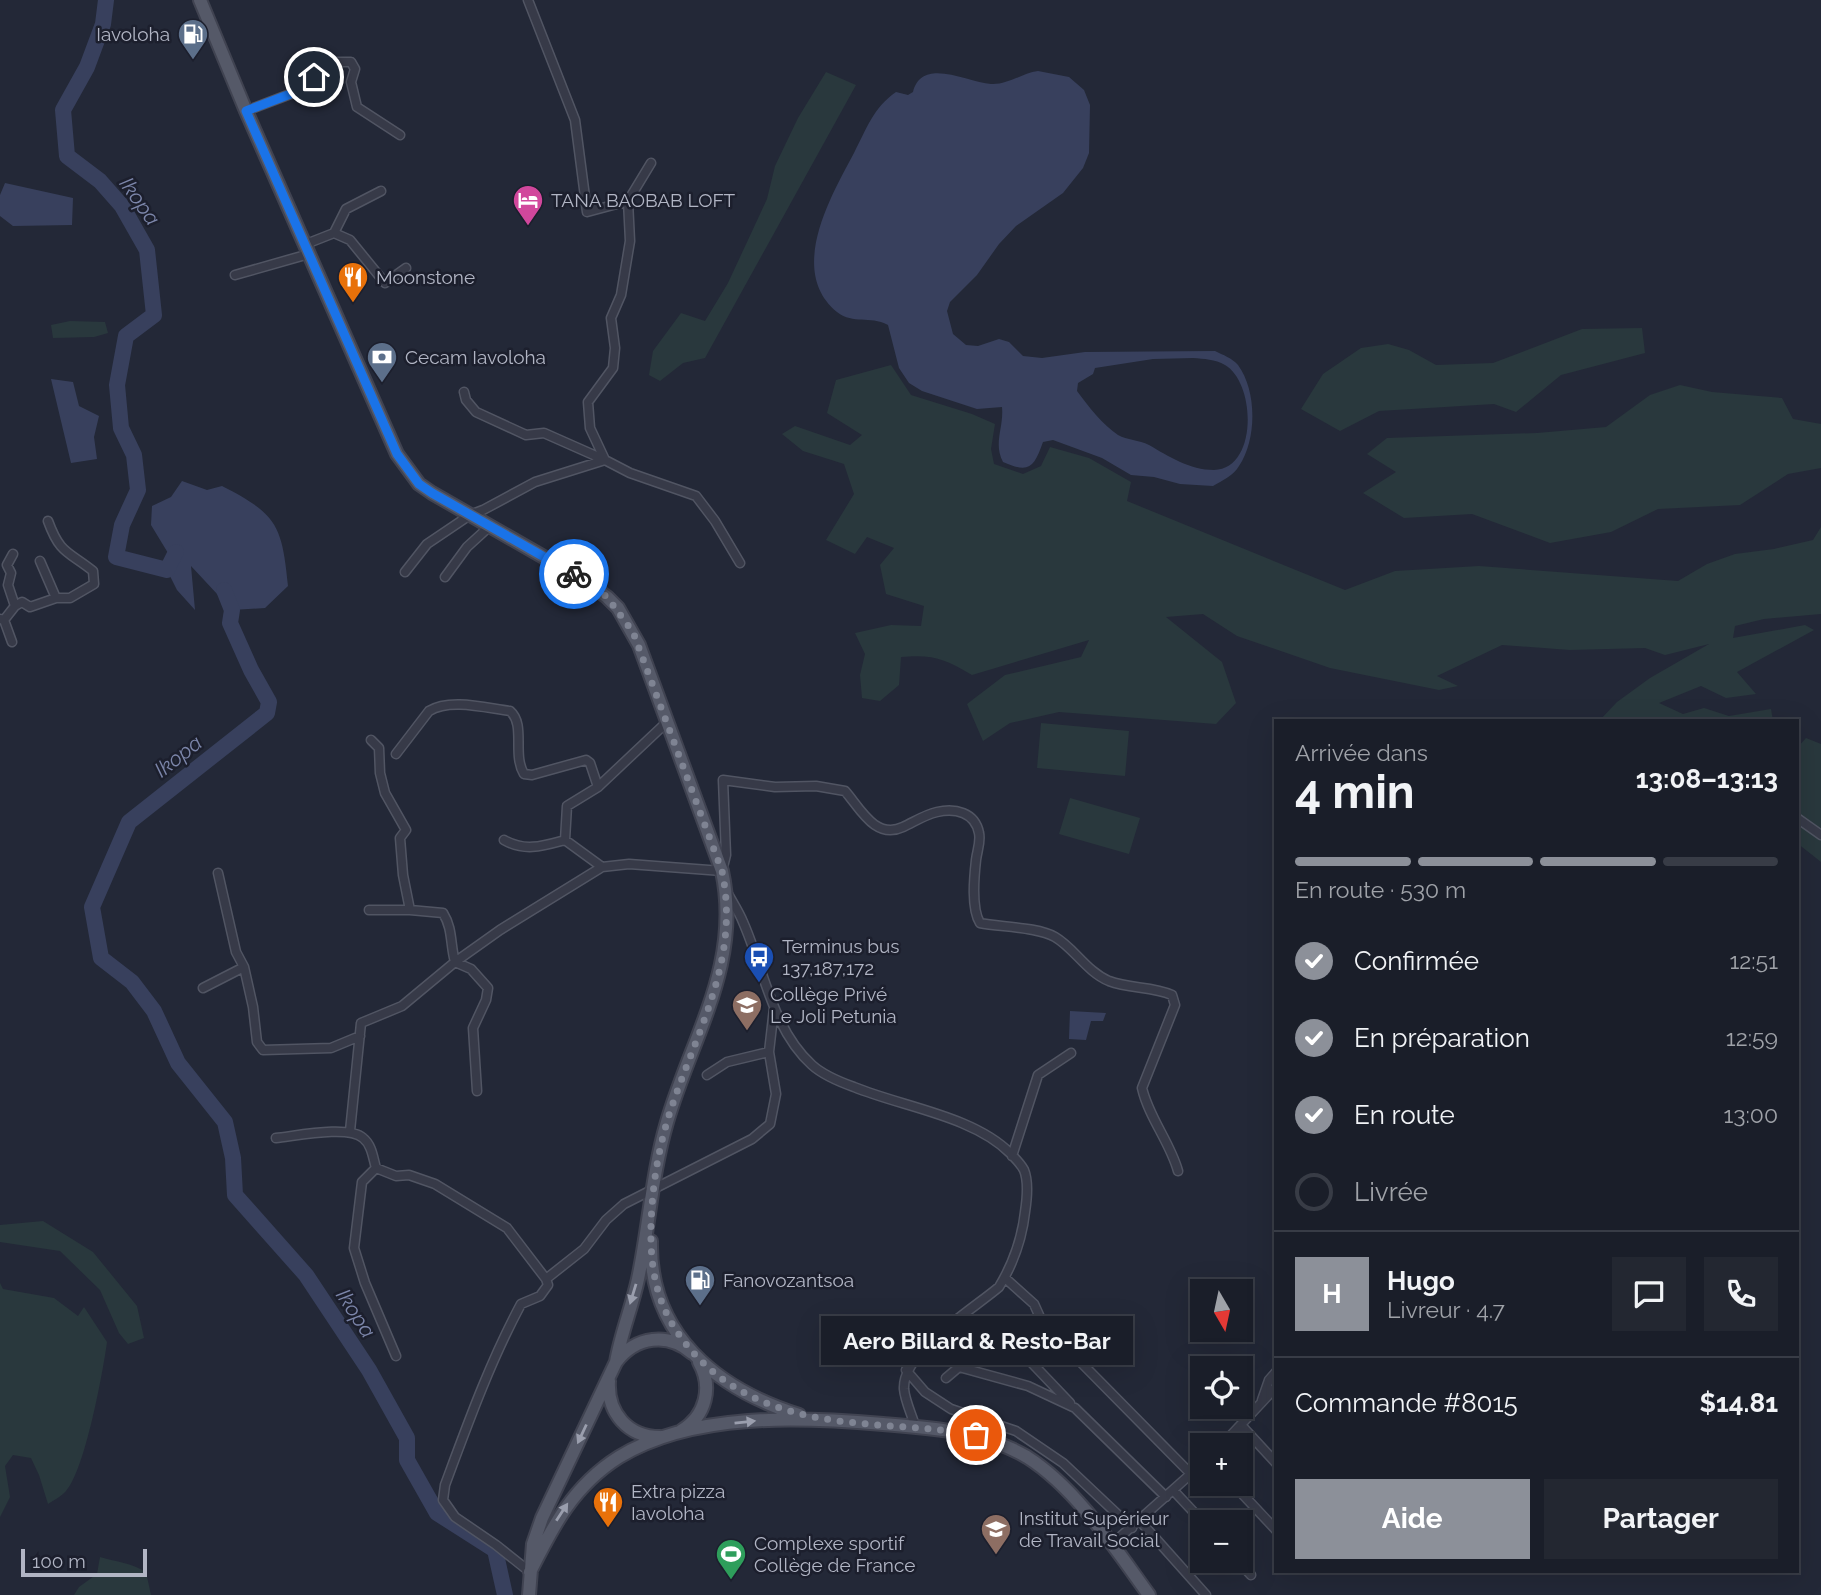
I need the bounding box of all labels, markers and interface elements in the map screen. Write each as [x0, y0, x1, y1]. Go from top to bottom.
fuel station icon: Iavoloha [176, 17, 210, 61]
place label: Iavoloha [96, 23, 170, 45]
pin [284, 47, 344, 107]
icon: home [295, 58, 333, 96]
water label: Ikopa [114, 172, 166, 230]
hotel icon: TANA BAOBAB LOFT [511, 183, 545, 227]
place label: TANA BAOBAB LOFT [551, 189, 736, 211]
restaurant icon: Moonstone [336, 260, 370, 304]
place label: Moonstone [376, 266, 475, 288]
bank icon: Cecam Iavoloha [365, 340, 399, 384]
place label: Cecam Iavoloha [405, 346, 546, 368]
courier [539, 539, 609, 609]
icon: bike [555, 555, 593, 593]
water label: Ikopa [149, 730, 207, 782]
text: Arrivée dans [1295, 739, 1428, 766]
text: 13:08–13:13 [1636, 764, 1778, 794]
text: 4 min [1295, 765, 1415, 819]
text: En route · 530 m [1295, 876, 1466, 903]
place label: Terminus bus 137,187,172 [782, 935, 899, 979]
bus stop icon: Terminus bus 137,187,172 [742, 940, 776, 984]
icon: check [1295, 942, 1333, 980]
text: Confirmée [1354, 946, 1479, 976]
text: 12:51 [1729, 947, 1778, 974]
place label: Collège Privé Le Joli Petunia [770, 983, 897, 1027]
school or university icon: Collège Privé Le Joli Petunia [730, 988, 764, 1032]
icon: check [1295, 1019, 1333, 1057]
text: En préparation [1354, 1023, 1530, 1053]
text: 12:59 [1726, 1024, 1778, 1051]
icon: check [1295, 1096, 1333, 1134]
text: En route [1354, 1100, 1455, 1130]
text: 13:00 [1723, 1101, 1778, 1128]
text: Livrée [1354, 1177, 1428, 1207]
button: chat [1612, 1257, 1686, 1331]
button: phone [1704, 1257, 1778, 1331]
fuel station icon: Fanovozantsoa [683, 1263, 717, 1307]
text: Hugo [1387, 1266, 1455, 1296]
place label: Fanovozantsoa [723, 1269, 854, 1291]
north arrow [1190, 1279, 1253, 1342]
map controls [1190, 1279, 1253, 1573]
text: H [1322, 1279, 1342, 1309]
water label: Ikopa [331, 1284, 381, 1342]
one-way arrow [628, 1284, 638, 1305]
text: Livreur · 4.7 [1387, 1296, 1505, 1323]
callout: Aero Billard & Resto-Bar [820, 1316, 1132, 1365]
text: Aero Billard & Resto-Bar [843, 1327, 1111, 1354]
button: locate [1190, 1356, 1253, 1419]
text: Commande #8015 [1295, 1388, 1518, 1418]
text: $14.81 [1699, 1388, 1778, 1418]
pin [946, 1405, 1006, 1465]
one-way arrow [734, 1416, 756, 1427]
icon: bag [957, 1416, 995, 1454]
one-way arrow [577, 1424, 588, 1444]
button: + [1190, 1433, 1253, 1496]
button: Aide [1295, 1479, 1530, 1559]
button: Partager [1544, 1479, 1778, 1559]
place label: Extra pizza Iavoloha [631, 1480, 725, 1524]
restaurant icon: Extra pizza Iavoloha [591, 1485, 625, 1529]
one-way arrow [555, 1503, 568, 1522]
place label: Institut Supérieur de Travail Social [1019, 1507, 1169, 1551]
button: − [1190, 1510, 1253, 1573]
school or university icon: Institut Supérieur de Travail Social [979, 1512, 1013, 1556]
place label: Complexe sportif Collège de France [754, 1532, 915, 1576]
sports icon: Complexe sportif Collège de France [714, 1537, 748, 1581]
scale bar [21, 1546, 147, 1578]
text: 100 m [32, 1550, 86, 1572]

